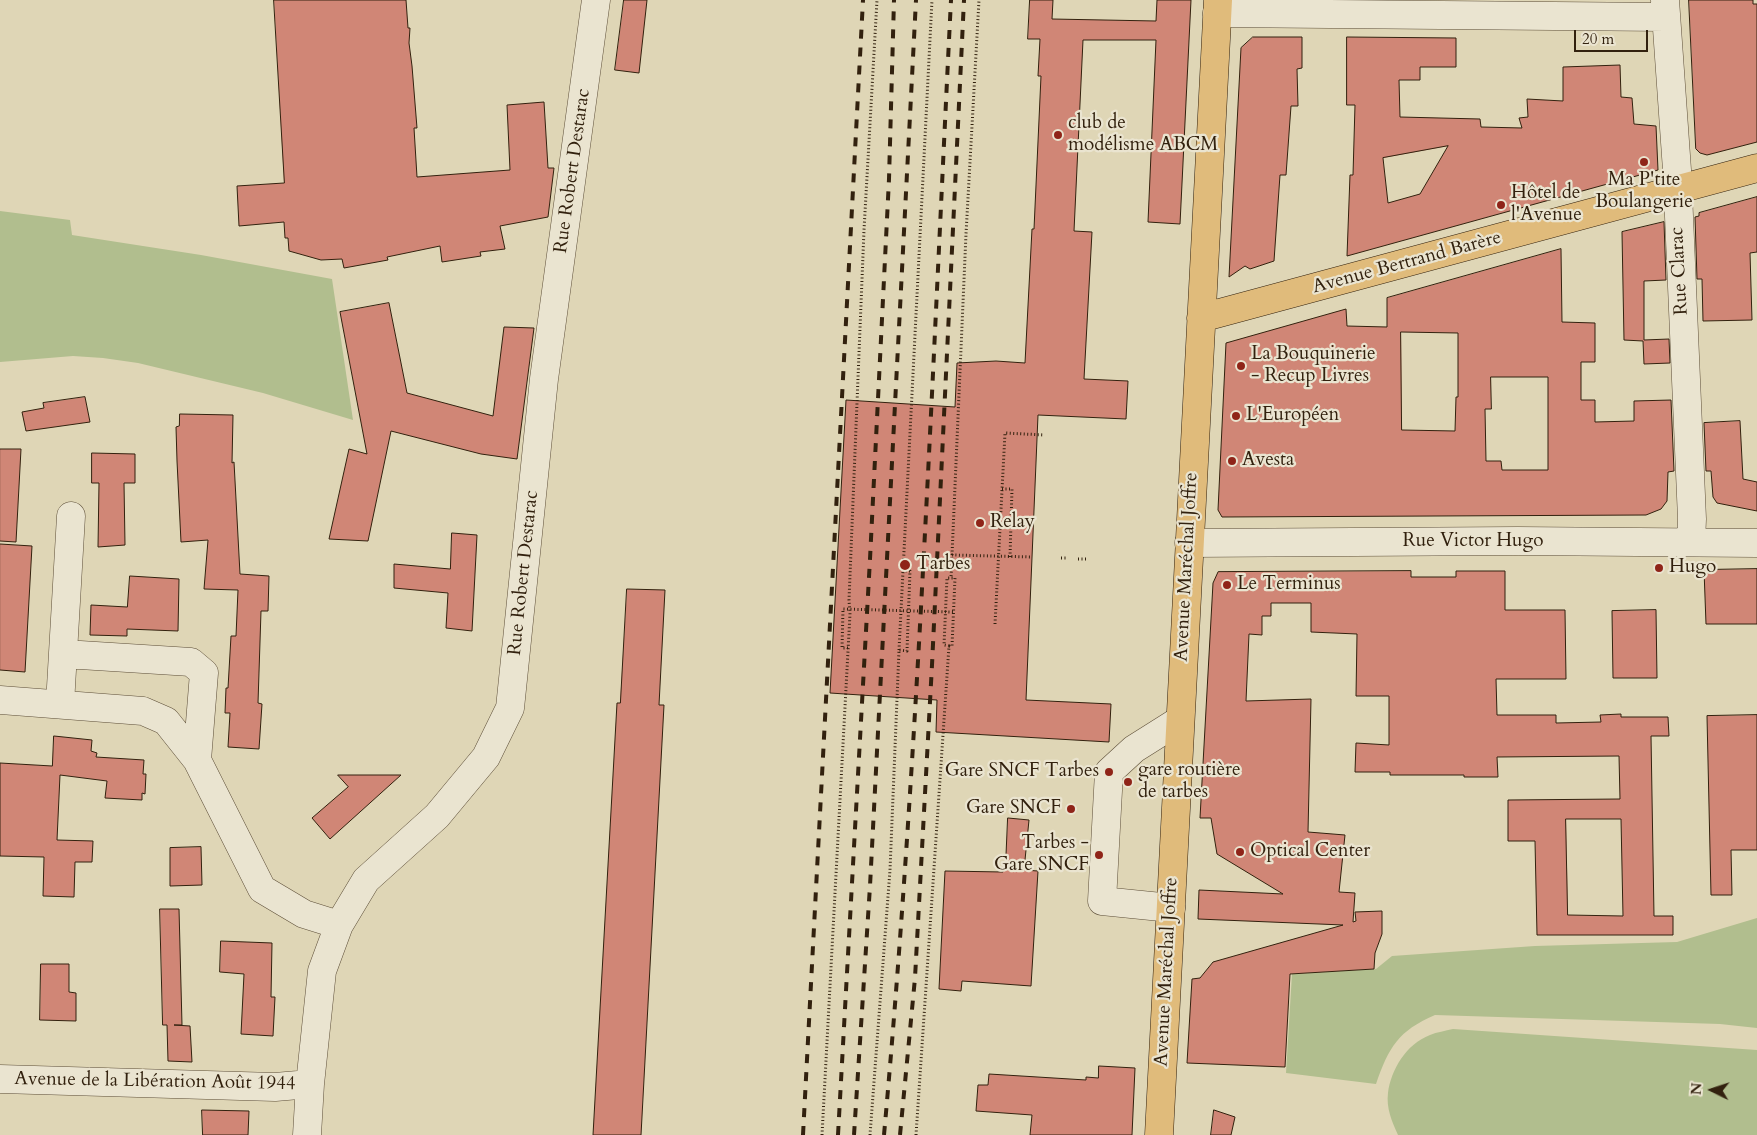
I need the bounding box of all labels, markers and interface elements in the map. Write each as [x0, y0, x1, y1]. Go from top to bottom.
scale bar [1577, 20, 1651, 52]
text: 20 m [1582, 29, 1614, 49]
street label: Rue Robert Destarac [550, 87, 596, 255]
place label: club de modélisme ABCM [1068, 113, 1218, 157]
marker: club de modélisme ABCM [1052, 129, 1064, 141]
marker: Ma P'tite Boulangerie [1638, 156, 1650, 168]
place label: Ma P'tite Boulangerie [1595, 170, 1693, 214]
place label: Hôtel de l'Avenue [1511, 183, 1582, 227]
marker: Hôtel de l'Avenue [1495, 199, 1507, 211]
street label: Rue Clarac [1666, 226, 1694, 316]
street label: Avenue Bertrand Barère [1310, 227, 1504, 299]
place label: La Bouquinerie - Recup Livres [1251, 344, 1376, 388]
marker: La Bouquinerie - Recup Livres [1235, 360, 1247, 372]
place label: L'Européen [1246, 405, 1339, 427]
marker: L'Européen [1230, 410, 1242, 422]
place label: Avesta [1242, 450, 1294, 472]
marker: Avesta [1226, 455, 1238, 467]
street label: Avenue Maréchal Joffre [1171, 472, 1203, 662]
street label: Rue Robert Destarac [504, 489, 544, 657]
place label: Relay [990, 512, 1035, 534]
marker: Relay [974, 517, 986, 529]
street label: Rue Victor Hugo [1403, 531, 1543, 553]
place label: Tarbes [916, 554, 970, 576]
place label: Hugo [1669, 557, 1716, 579]
marker: Tarbes [898, 558, 912, 572]
marker: Hugo [1653, 562, 1665, 574]
place label: Le Terminus [1237, 574, 1341, 596]
marker: Le Terminus [1221, 579, 1233, 591]
place label: gare routière de tarbes [1138, 760, 1241, 804]
place label: Gare SNCF Tarbes [945, 761, 1099, 783]
marker: Gare SNCF Tarbes [1103, 766, 1115, 778]
marker: gare routière de tarbes [1122, 776, 1134, 788]
place label: Gare SNCF [966, 798, 1061, 820]
marker: Gare SNCF [1065, 803, 1077, 815]
place label: Tarbes - Gare SNCF [994, 833, 1089, 877]
place label: Optical Center [1250, 841, 1370, 863]
marker: Optical Center [1234, 846, 1246, 858]
marker: Tarbes - Gare SNCF [1093, 849, 1105, 861]
street label: Avenue Maréchal Joffre [1151, 877, 1183, 1067]
north arrow [1687, 1065, 1737, 1115]
street label: Avenue de la Libération Août 1944 [14, 1068, 296, 1096]
text: N [1687, 1082, 1706, 1096]

